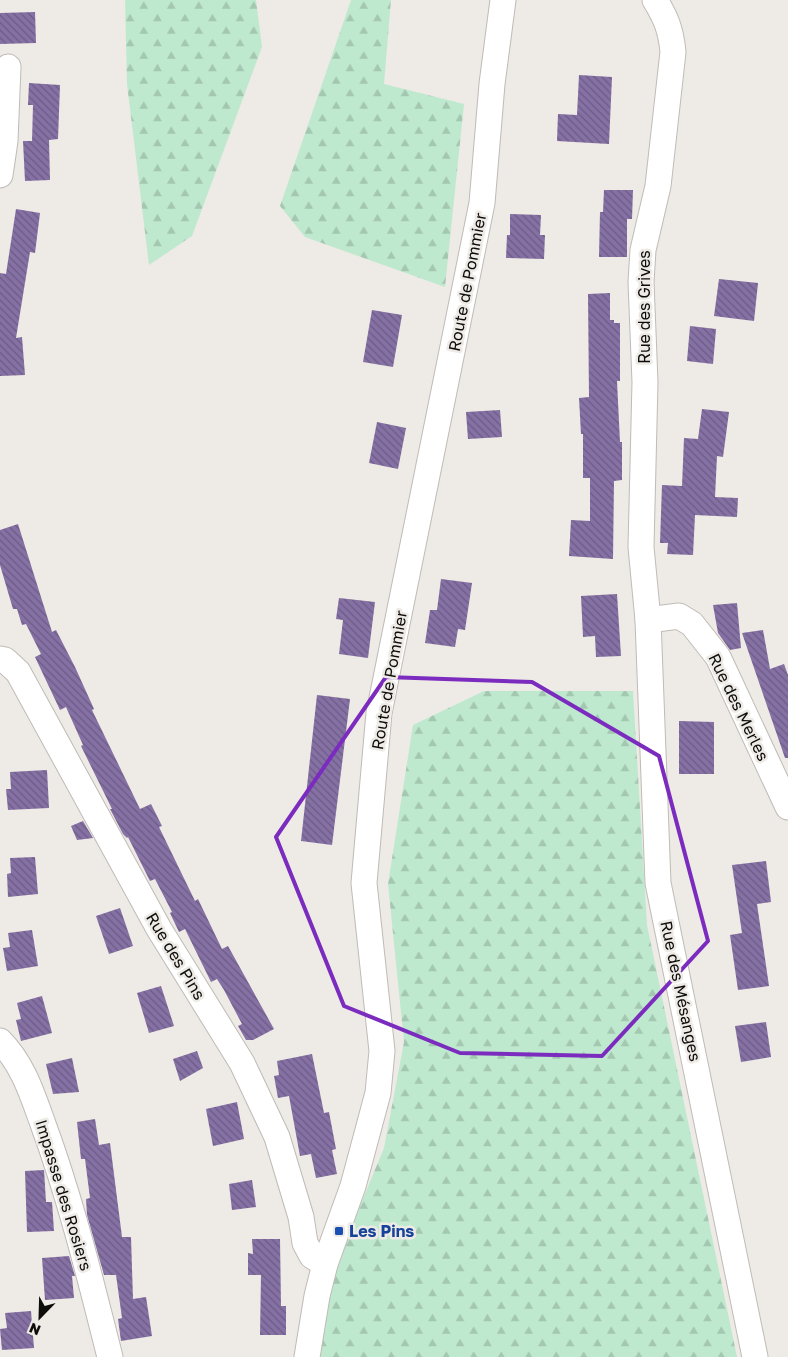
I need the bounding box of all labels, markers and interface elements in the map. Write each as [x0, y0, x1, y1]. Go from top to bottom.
street label: Route de Pommier [444, 211, 490, 353]
street label: Rue des Grives [634, 250, 654, 364]
street label: Route de Pommier [367, 609, 411, 751]
street label: Rue des Merles [704, 650, 774, 764]
street label: Rue des Pins [142, 909, 210, 1003]
street label: Rue des Mésanges [656, 919, 706, 1063]
street label: Impasse des Rosiers [31, 1117, 97, 1273]
place label: Les Pins [349, 1221, 414, 1241]
marker: Les Pins [333, 1225, 345, 1237]
north arrow [15, 1292, 65, 1342]
text: N [27, 1320, 43, 1339]

